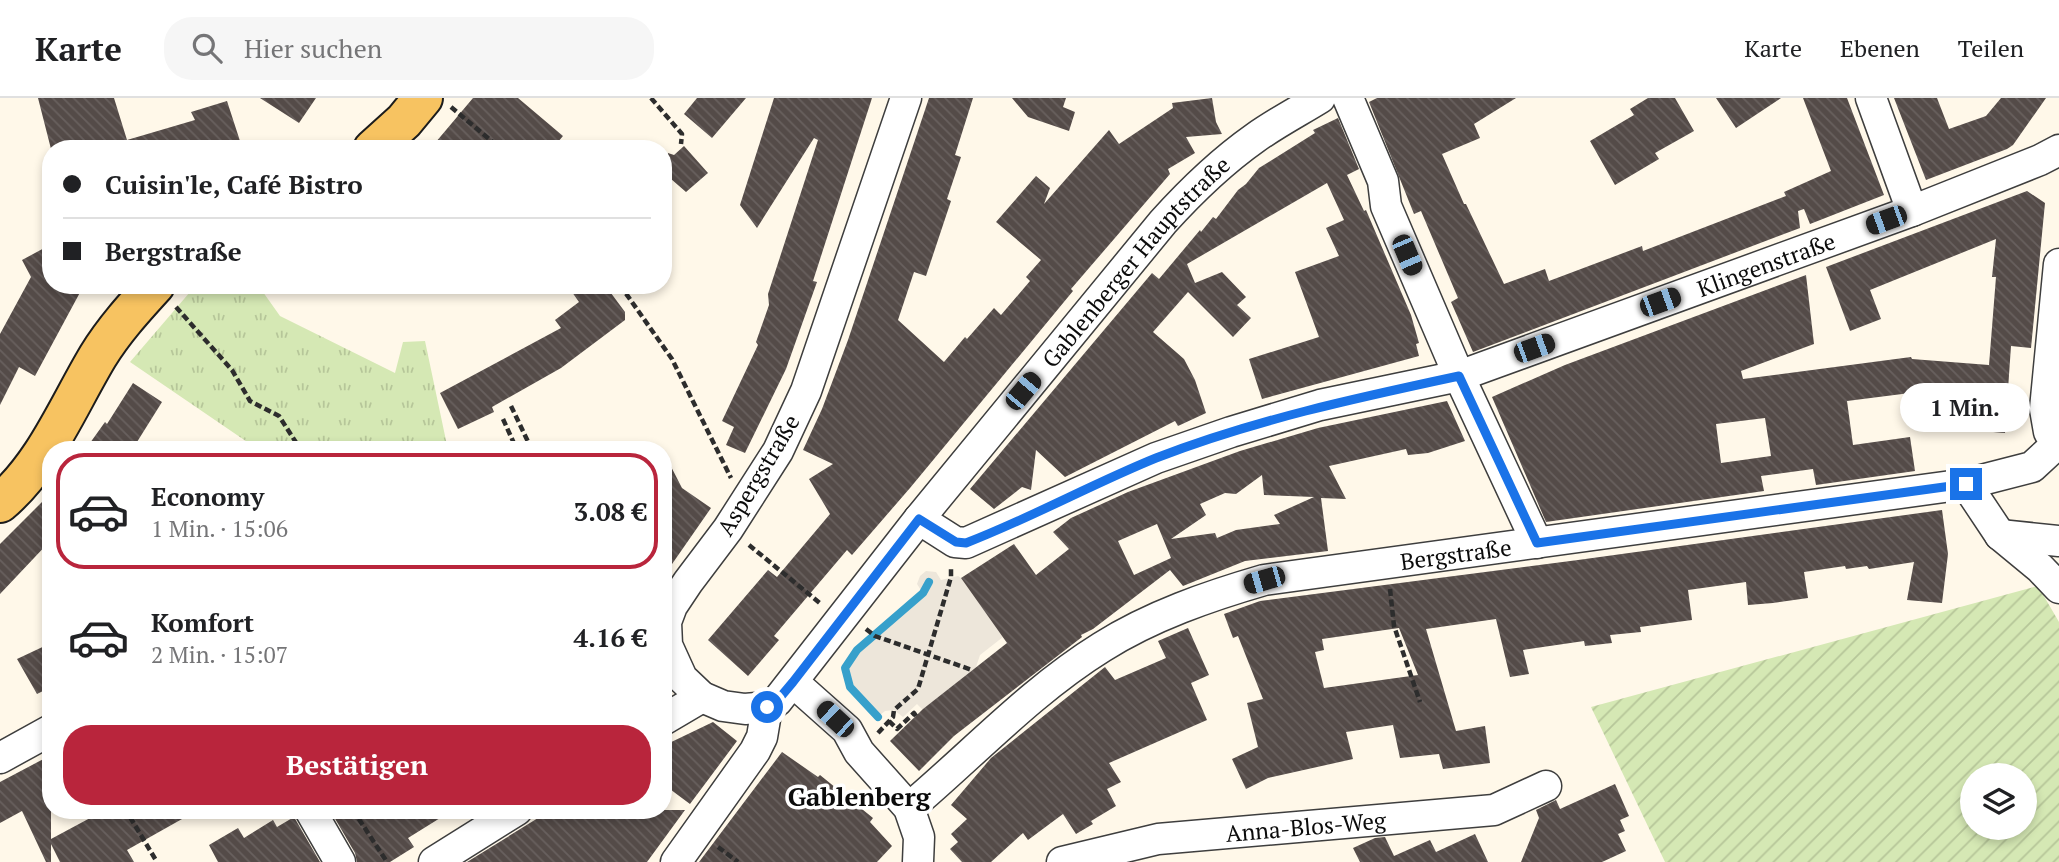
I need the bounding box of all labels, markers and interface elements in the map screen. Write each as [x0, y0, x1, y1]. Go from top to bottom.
search box [164, 17, 654, 80]
text: Karte [35, 27, 122, 70]
icon: search [188, 29, 226, 67]
text: Hier suchen [244, 31, 382, 65]
text: Karte [1744, 32, 1802, 64]
text: Ebenen [1840, 32, 1920, 64]
text: Teilen [1958, 32, 2024, 64]
street label: Gablenberger Hauptstraße [1035, 149, 1236, 374]
text: Cuisin'le, Café Bistro [105, 167, 363, 201]
car [1863, 203, 1910, 237]
street label: Klingenstraße [1693, 225, 1839, 304]
car [1390, 232, 1425, 278]
text: Bergstraße [105, 234, 242, 268]
car [1637, 285, 1684, 319]
car [1511, 331, 1558, 365]
car [1002, 368, 1045, 414]
callout: 1 Min. [1901, 382, 2031, 432]
text: 1 Min. [1930, 392, 2000, 423]
street label: Aspergstraße [710, 409, 806, 541]
route end [1950, 468, 1982, 500]
text: Economy [151, 479, 264, 513]
icon: car [67, 480, 130, 543]
text: 3.08 € [574, 494, 647, 528]
text: 1 Min. · 15:06 [151, 513, 288, 544]
street label: Bergstraße [1398, 531, 1513, 577]
car [1241, 564, 1288, 596]
text: Komfort [151, 605, 254, 639]
icon: car [67, 606, 130, 669]
text: 4.16 € [574, 620, 647, 654]
text: 2 Min. · 15:07 [151, 639, 288, 670]
route start [751, 691, 783, 723]
car [813, 697, 858, 741]
button: Bestätigen [63, 725, 651, 805]
map controls [1960, 763, 2037, 840]
button: layers [1960, 763, 2037, 840]
district label: Gablenberg [788, 779, 932, 813]
street label: Anna-Blos-Weg [1224, 804, 1388, 849]

